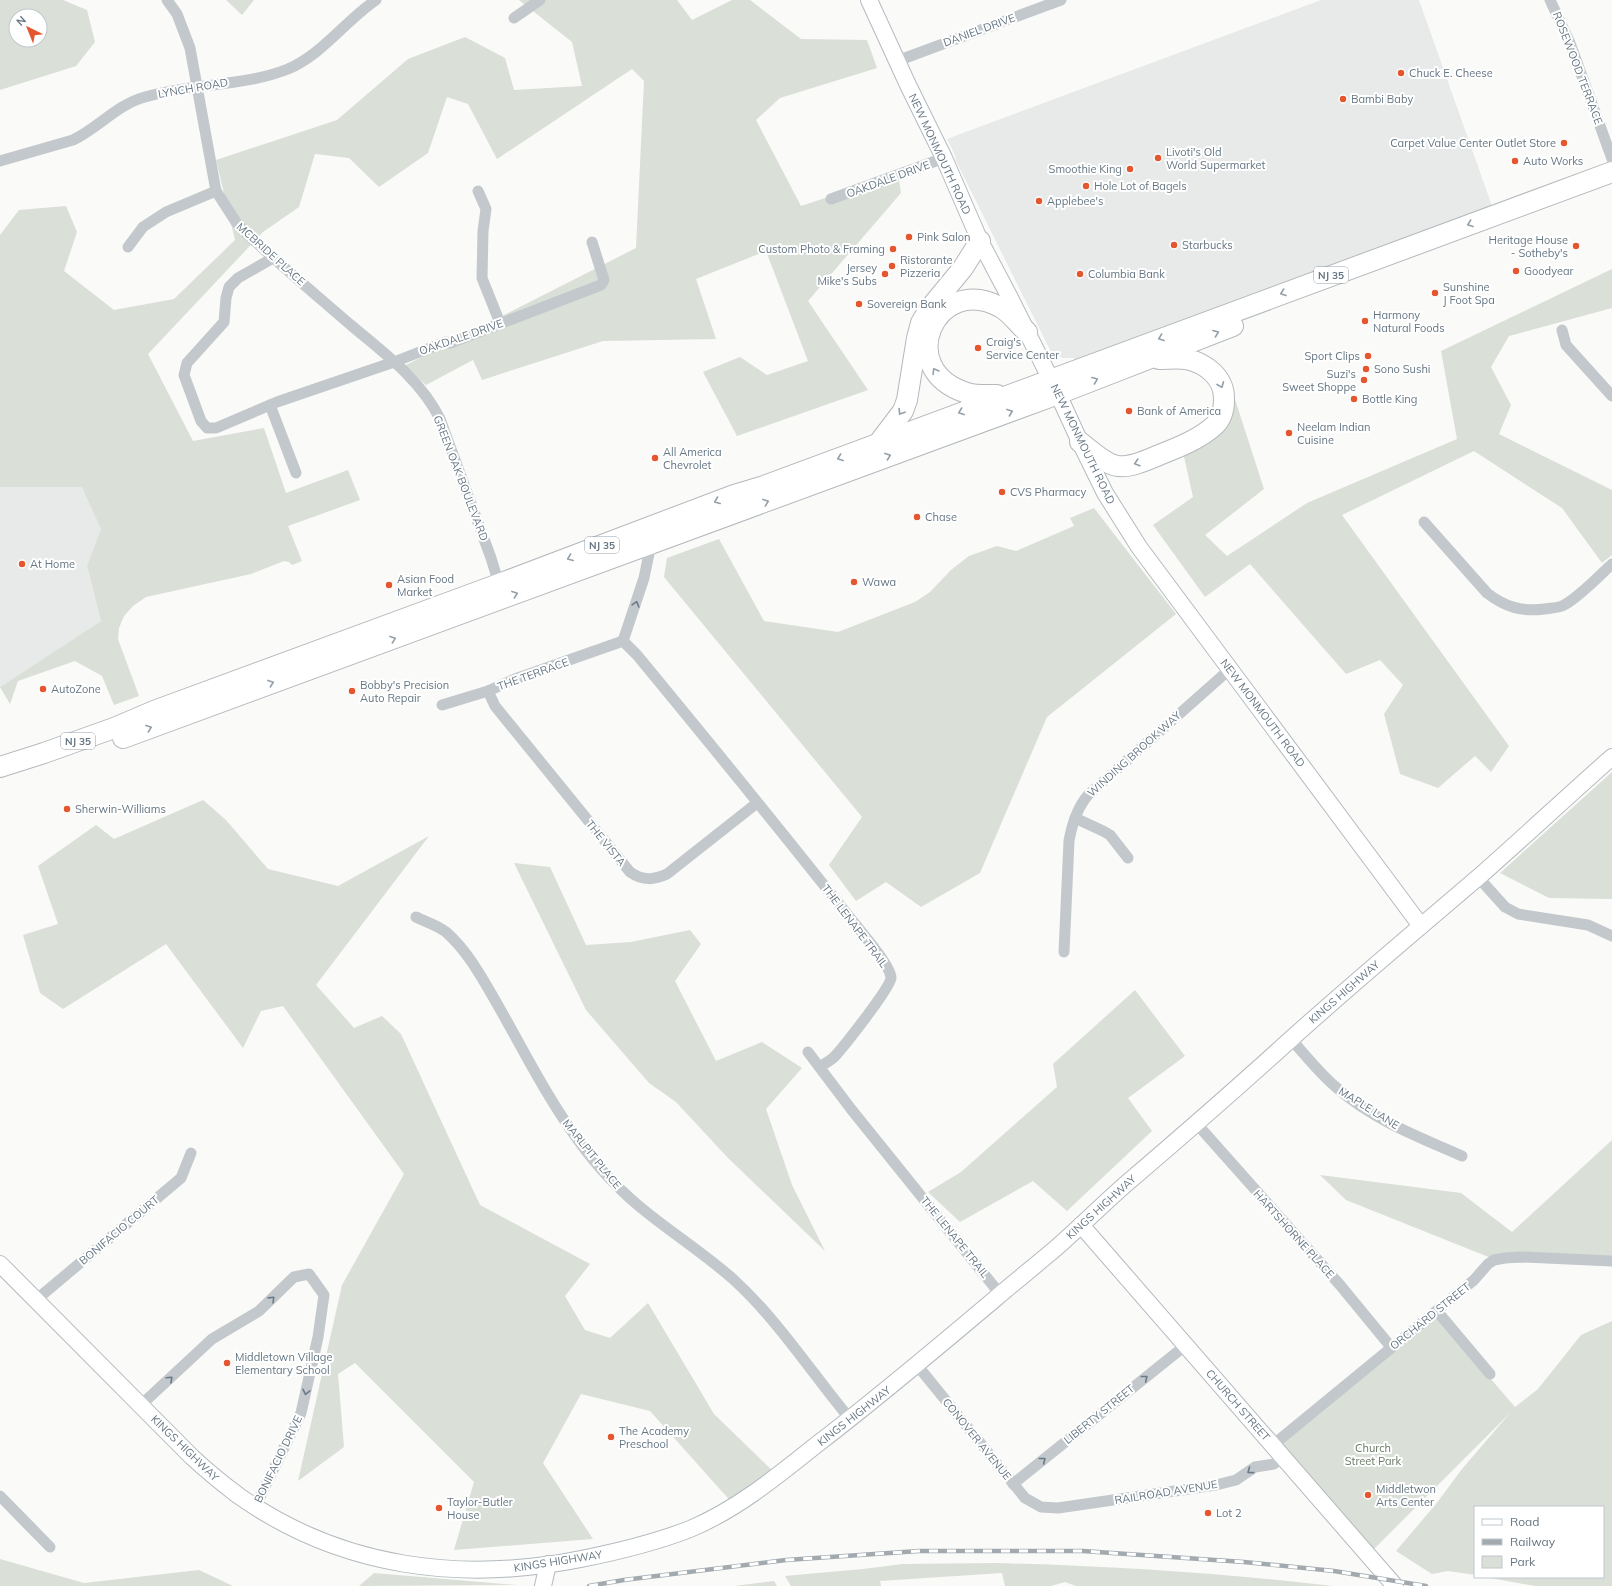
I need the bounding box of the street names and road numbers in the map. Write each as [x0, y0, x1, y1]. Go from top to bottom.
street label: ROSEWOOD TERRACE [1550, 10, 1606, 126]
street label: DANIEL DRIVE [941, 11, 1017, 49]
street label: LYNCH ROAD [157, 75, 229, 101]
street label: NEW MONMOUTH ROAD [906, 91, 974, 217]
street label: OAKDALE DRIVE [844, 157, 932, 201]
street label: MCBRIDE PLACE [234, 220, 308, 288]
road number: NJ 35 [1314, 267, 1348, 283]
street label: OAKDALE DRIVE [417, 316, 505, 358]
street label: NEW MONMOUTH ROAD [1048, 382, 1118, 506]
street label: GREEN OAK BOULEVARD [431, 413, 491, 543]
road number: NJ 35 [585, 537, 619, 553]
street label: THE TERRACE [496, 655, 570, 693]
street label: NEW MONMOUTH ROAD [1218, 656, 1308, 770]
street label: WINDING BROOK WAY [1084, 708, 1184, 800]
road number: NJ 35 [61, 733, 95, 749]
street label: THE VISTA [583, 817, 629, 869]
street label: THE LENAPE TRAIL [819, 882, 891, 970]
street label: KINGS HIGHWAY [1306, 957, 1383, 1027]
street label: MAPLE LANE [1336, 1084, 1402, 1132]
street label: MARLPIT PLACE [560, 1116, 624, 1192]
street label: KINGS HIGHWAY [1063, 1172, 1139, 1242]
street label: HARTSHORNE PLACE [1251, 1187, 1337, 1281]
street label: BONIFACIO COURT [76, 1192, 162, 1268]
street label: THE LENAPE TRAIL [918, 1193, 992, 1281]
street label: ORCHARD STREET [1387, 1279, 1473, 1353]
street label: CHURCH STREET [1203, 1366, 1273, 1444]
street label: LIBERTY STREET [1061, 1381, 1137, 1447]
street label: KINGS HIGHWAY [815, 1383, 894, 1449]
street label: CONOVER AVENUE [940, 1395, 1014, 1483]
street label: KINGS HIGHWAY [148, 1412, 222, 1484]
street label: BONIFACIO DRIVE [251, 1413, 305, 1505]
street label: RAILROAD AVENUE [1114, 1477, 1218, 1507]
street label: KINGS HIGHWAY [513, 1547, 603, 1575]

